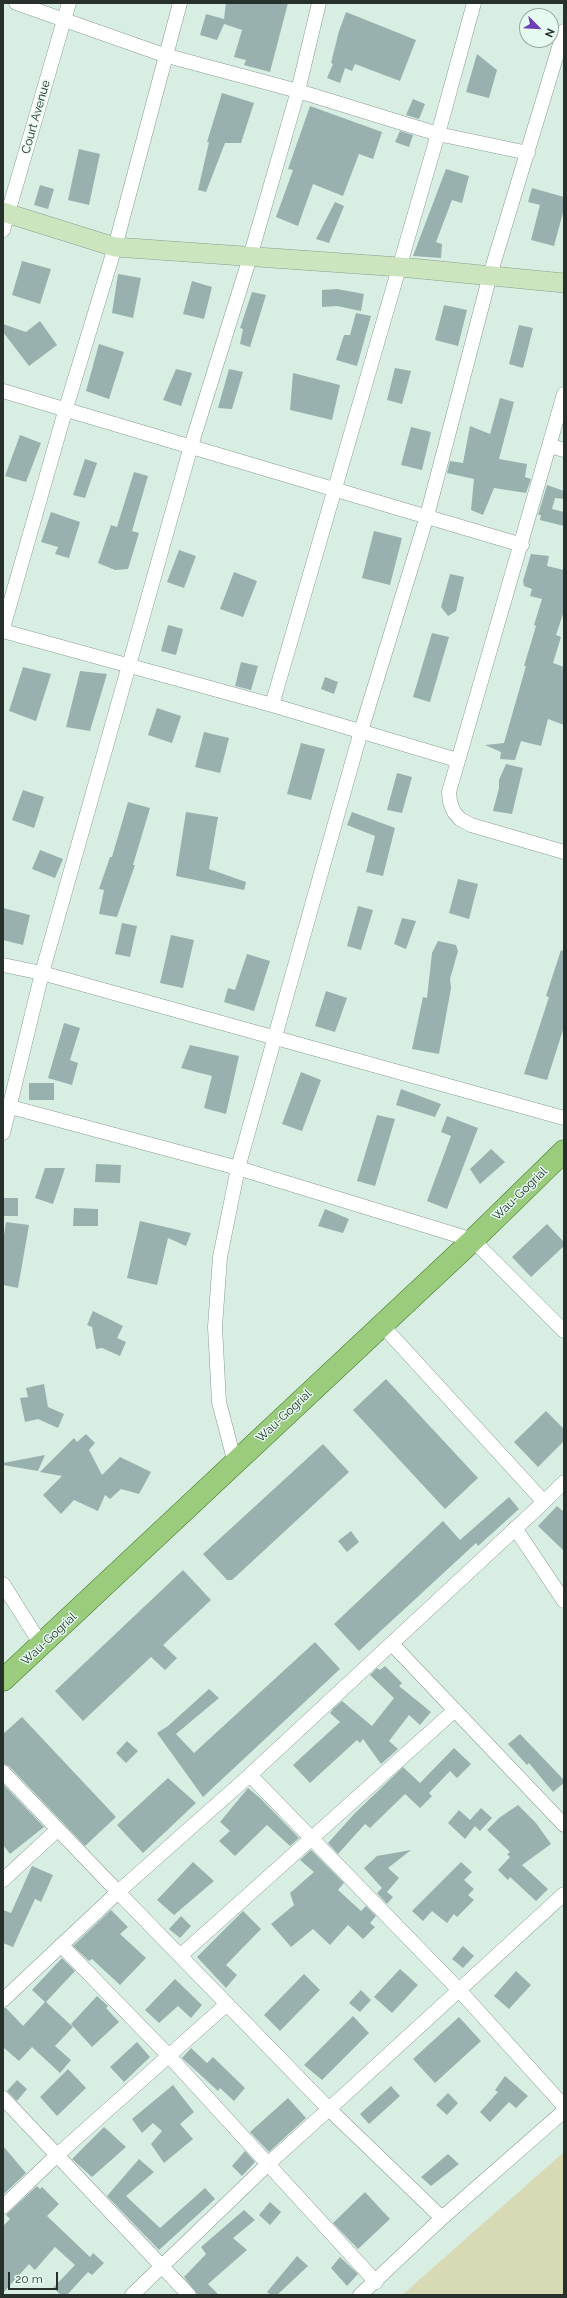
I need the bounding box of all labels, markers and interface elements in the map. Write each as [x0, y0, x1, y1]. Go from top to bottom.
north arrow [519, 8, 559, 48]
text: N [542, 26, 557, 39]
street label: Court Avenue [19, 79, 53, 155]
street label: Wau-Gogrial [490, 1164, 550, 1224]
street label: Wau-Gogrial [253, 1387, 315, 1445]
street label: Wau-Gogrial [18, 1610, 80, 1668]
scale bar [10, 2264, 60, 2290]
text: 20 m [15, 2272, 43, 2286]

